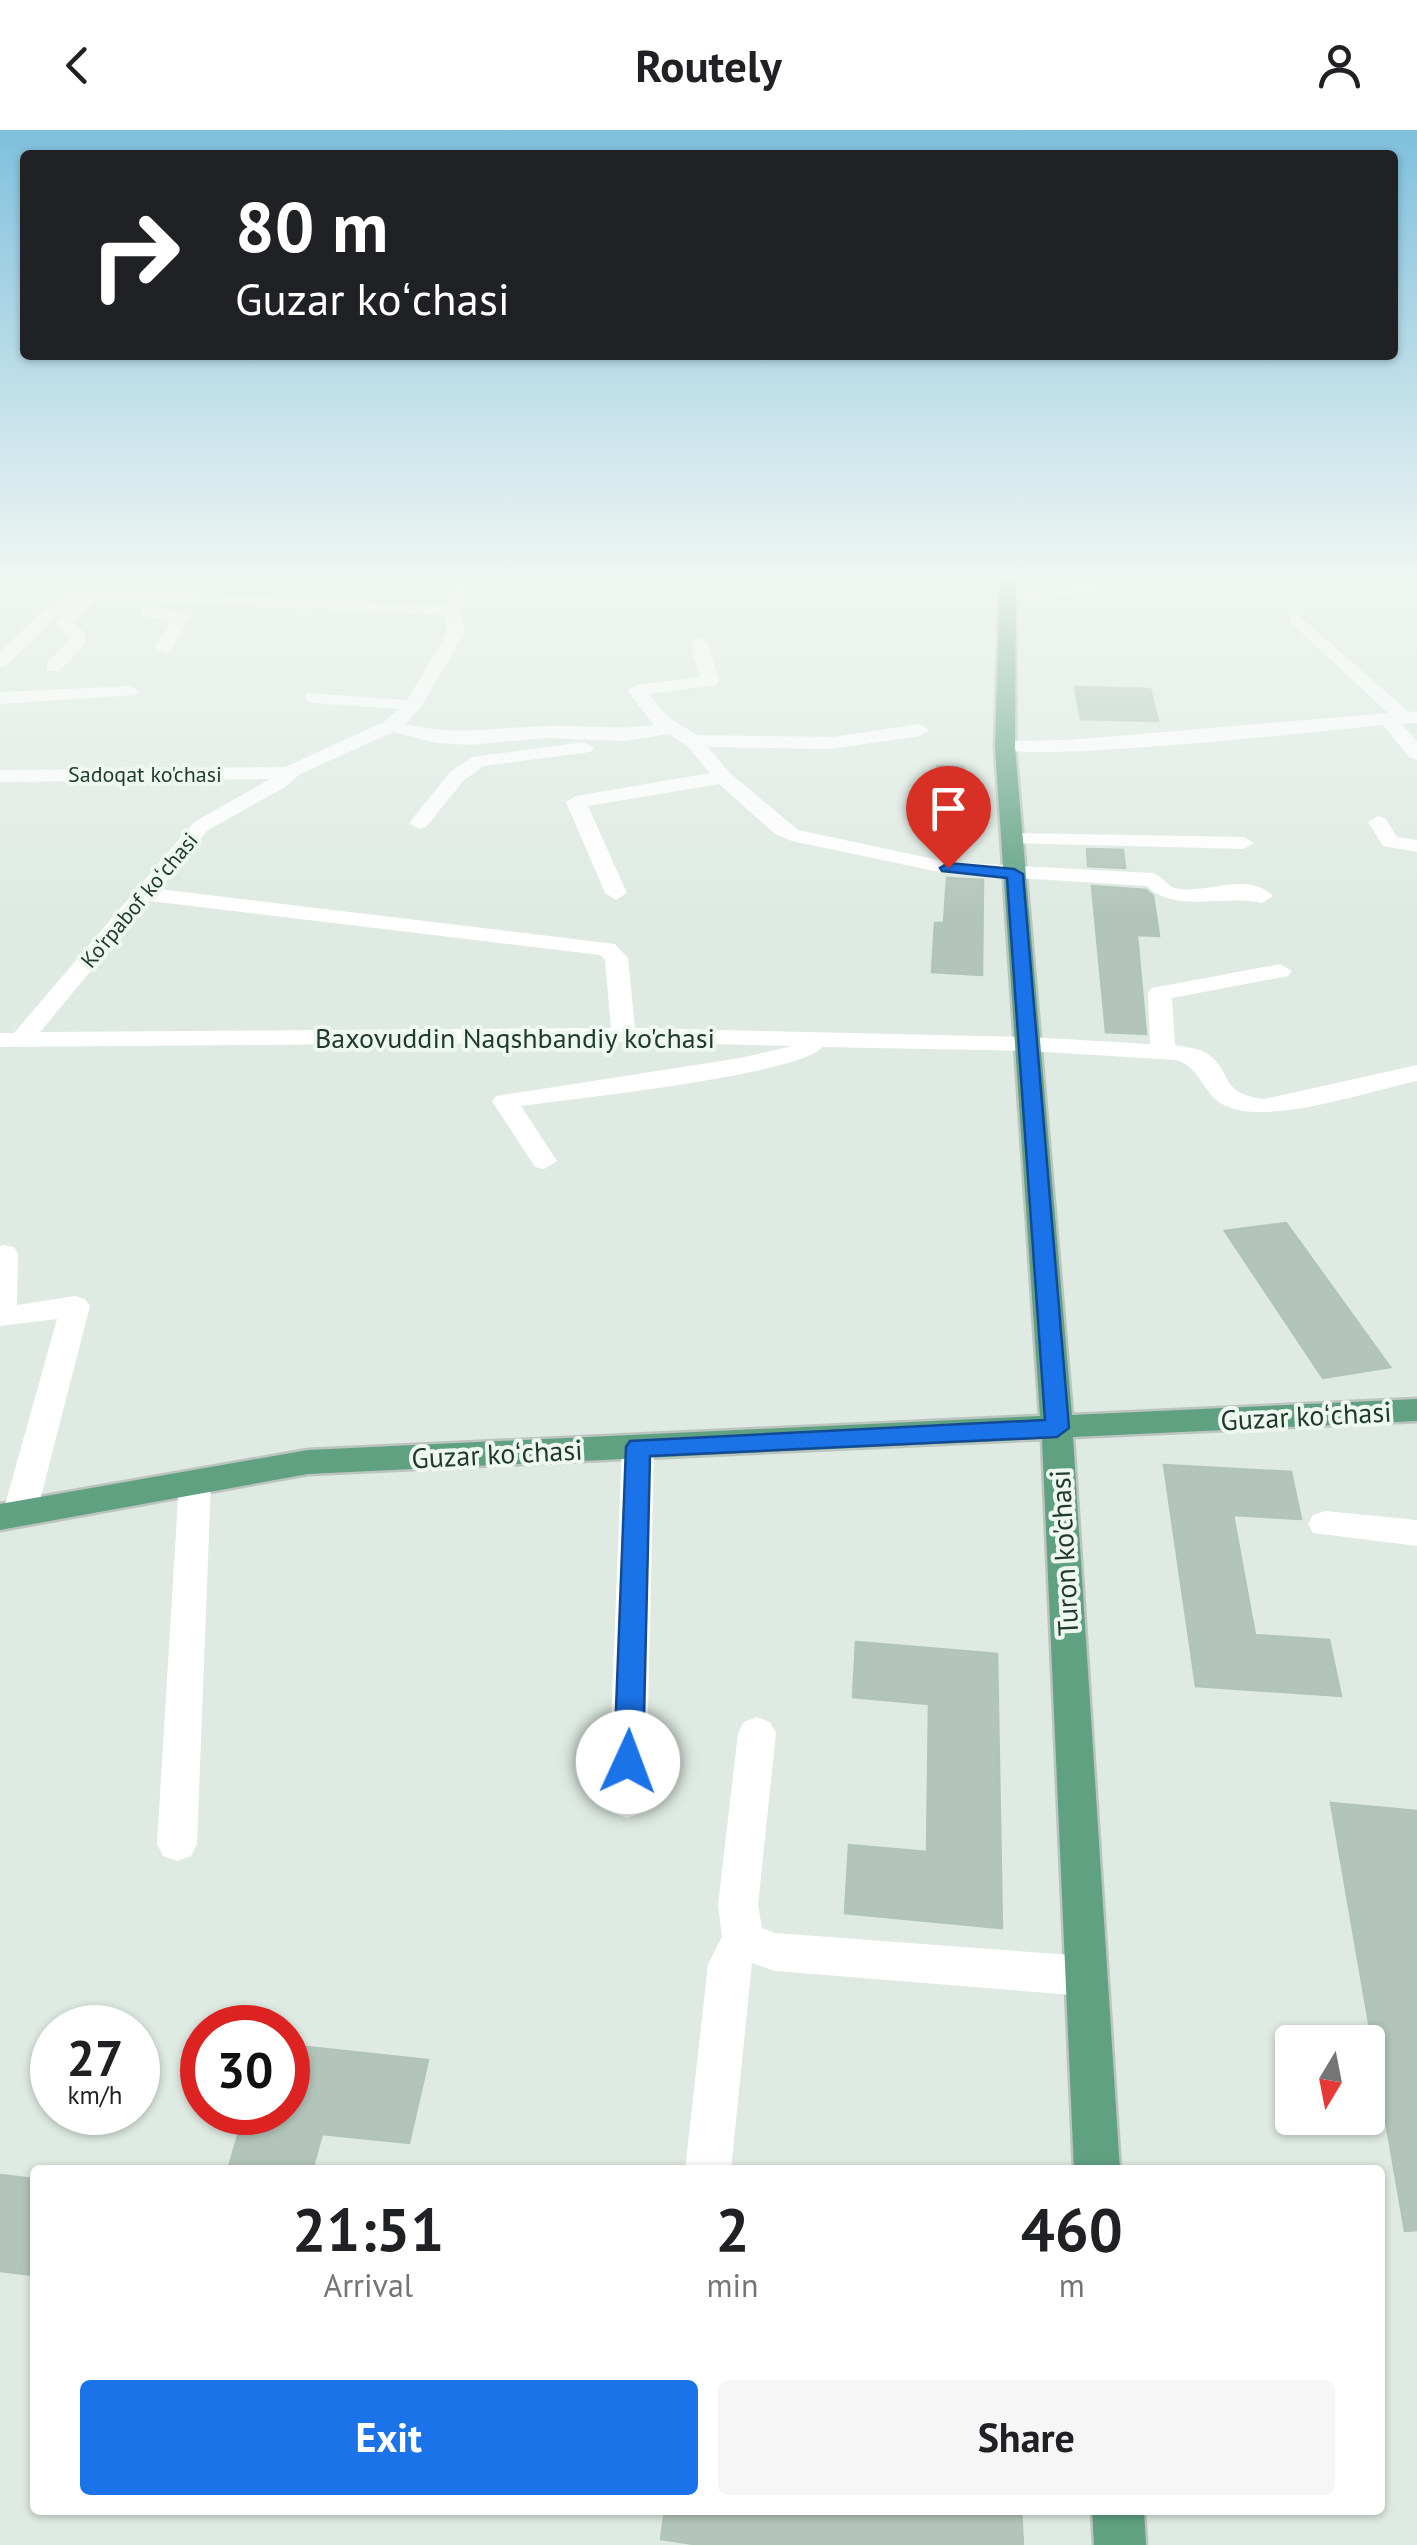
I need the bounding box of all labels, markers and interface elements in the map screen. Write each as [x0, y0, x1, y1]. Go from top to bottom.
text: Routely [635, 36, 782, 94]
icon: back [50, 38, 105, 93]
icon: person [1312, 38, 1367, 93]
text: 80 m [235, 181, 388, 271]
icon: right [70, 190, 200, 320]
text: Guzar koʻchasi [235, 269, 510, 327]
street label: Sadoqat ko'chasi [68, 760, 222, 788]
pin [906, 766, 991, 869]
icon: arrive [921, 781, 976, 836]
street label: Ko'rpabof koʻchasi [74, 827, 204, 973]
street label: Baxovuddin Naqshbandiy ko'chasi [315, 1019, 715, 1056]
street label: Guzar koʻchasi [1220, 1393, 1392, 1438]
street label: Guzar koʻchasi [411, 1431, 583, 1476]
street label: Turon ko'chasi [1041, 1469, 1086, 1637]
position arrow [576, 1710, 680, 1814]
speed limit sign: 30 [180, 2005, 310, 2135]
text: 27 [67, 2025, 123, 2090]
north arrow [1275, 2025, 1385, 2135]
map controls [1275, 2025, 1385, 2135]
text: km/h [68, 2079, 122, 2111]
text: 21:51 [292, 2190, 444, 2268]
text: 2 [716, 2190, 750, 2268]
text: 460 [1021, 2190, 1123, 2268]
text: Arrival [323, 2264, 413, 2306]
text: min [707, 2264, 759, 2306]
text: m [1059, 2264, 1085, 2306]
button: Exit [80, 2380, 698, 2495]
button: Share [718, 2380, 1335, 2495]

